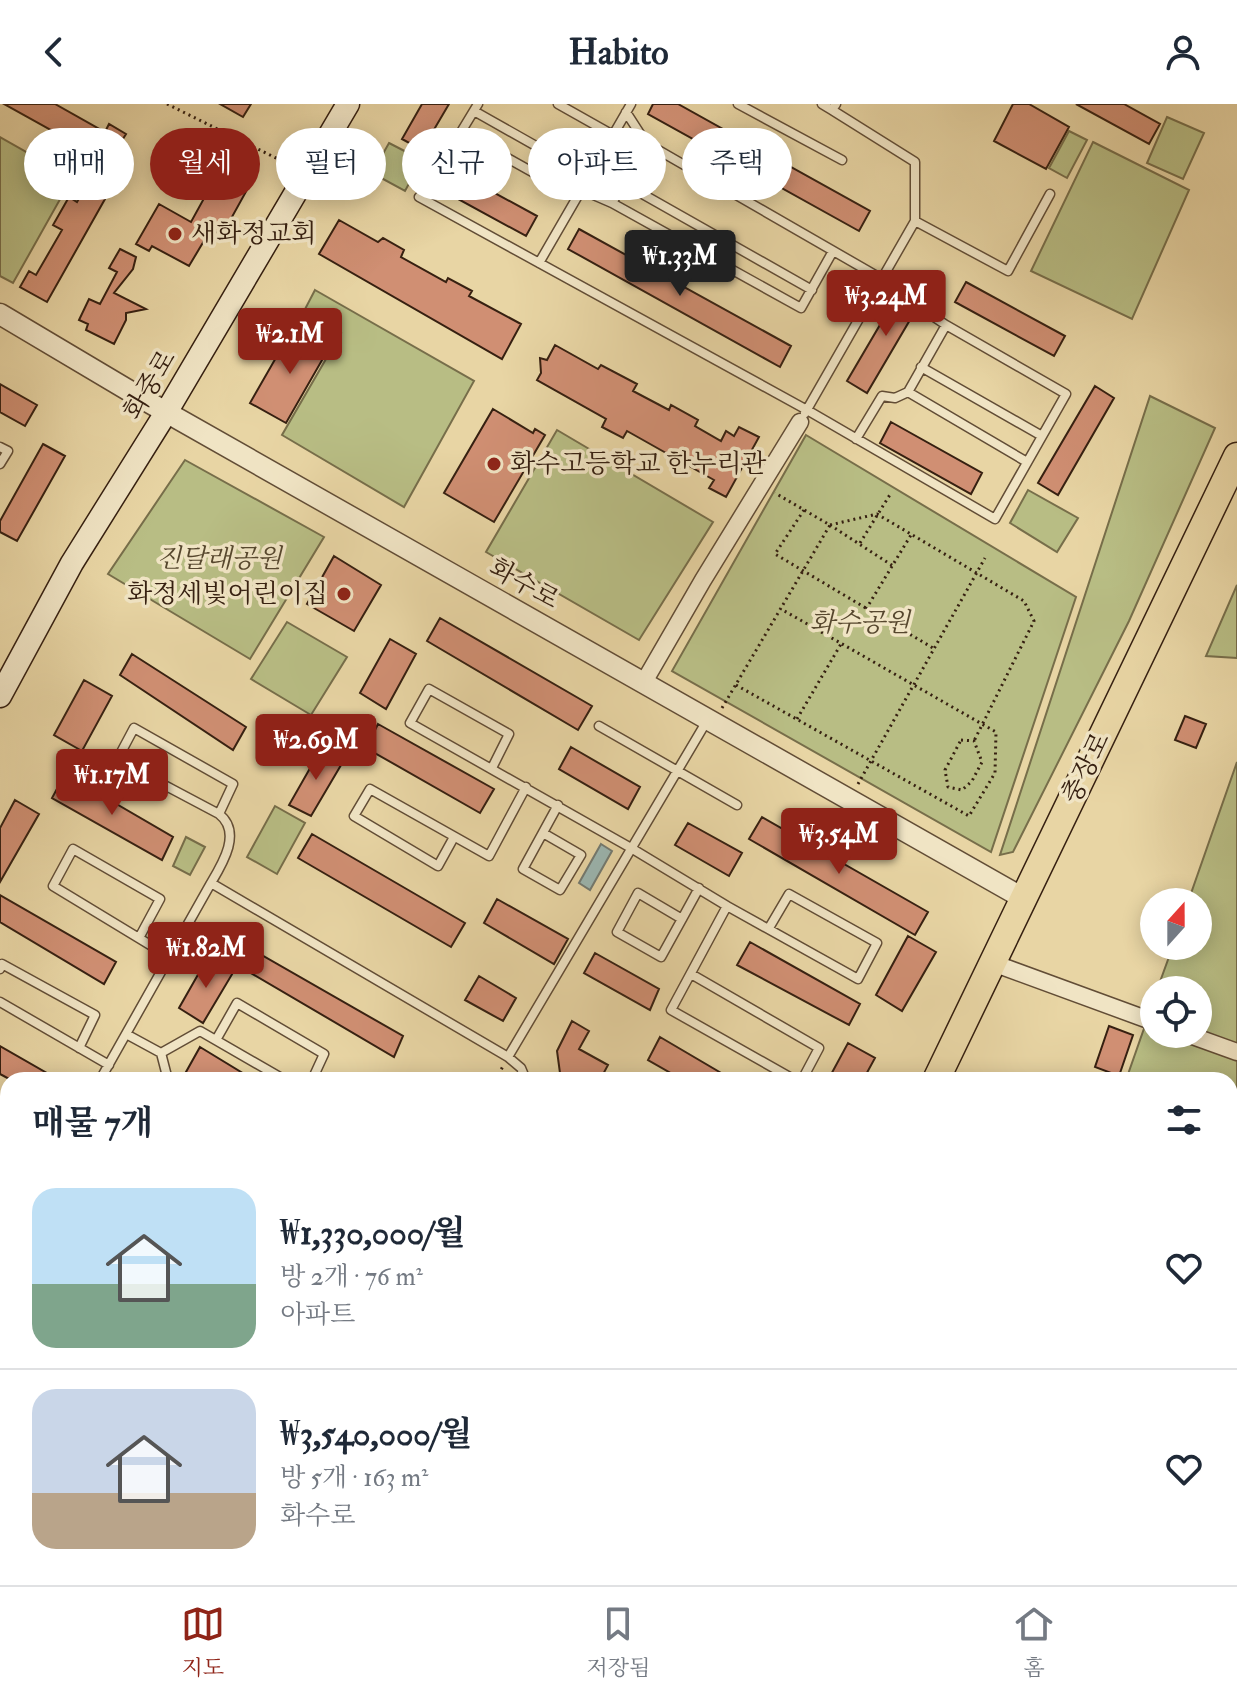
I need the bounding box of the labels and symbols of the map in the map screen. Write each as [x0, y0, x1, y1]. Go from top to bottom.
place label: 새화정교회 [191, 218, 317, 250]
marker: 새화정교회 [166, 225, 184, 243]
pin: ₩1.33M [615, 230, 745, 298]
pin: ₩3.24M [821, 270, 951, 338]
pin: ₩2.1M [234, 308, 346, 376]
street label: 화중로 [117, 344, 183, 426]
place label: 화수고등학교 한누리관 [510, 448, 767, 480]
marker: 화수고등학교 한누리관 [485, 455, 503, 473]
park label: 진달래공원 [156, 543, 284, 575]
street label: 화수로 [483, 552, 565, 616]
place label: 화정세빛어린이집 [127, 578, 328, 610]
marker: 화정세빛어린이집 [335, 585, 353, 603]
park label: 화수공원 [810, 607, 912, 639]
pin: ₩2.69M [251, 714, 381, 782]
street label: 충장로 [1055, 727, 1117, 809]
pin: ₩1.17M [47, 749, 177, 817]
pin: ₩3.54M [774, 808, 904, 876]
north arrow [1140, 888, 1212, 960]
pin: ₩1.82M [141, 922, 271, 990]

